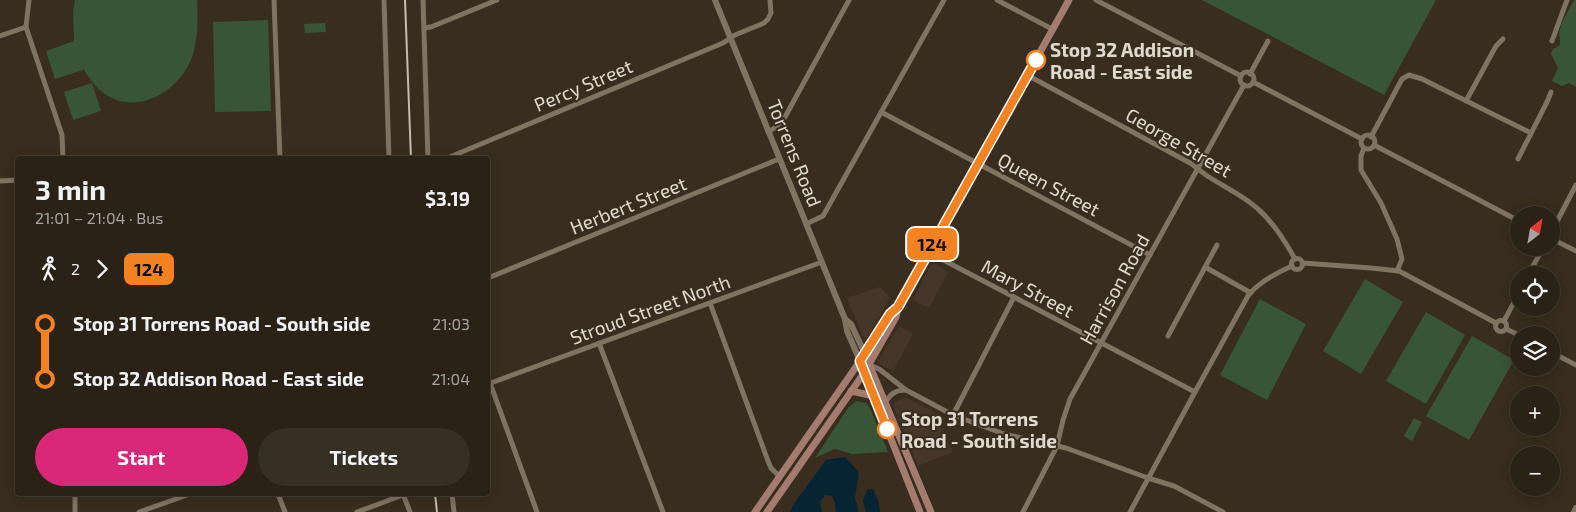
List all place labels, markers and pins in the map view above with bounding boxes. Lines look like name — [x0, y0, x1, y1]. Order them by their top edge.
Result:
place label: Stop 32 Addison Road - East side — [1050, 38, 1194, 83]
marker: Stop 32 Addison Road - East side — [1026, 50, 1046, 70]
place label: Stop 31 Torrens Road - South side — [901, 407, 1057, 452]
marker: Stop 31 Torrens Road - South side — [877, 419, 897, 439]

